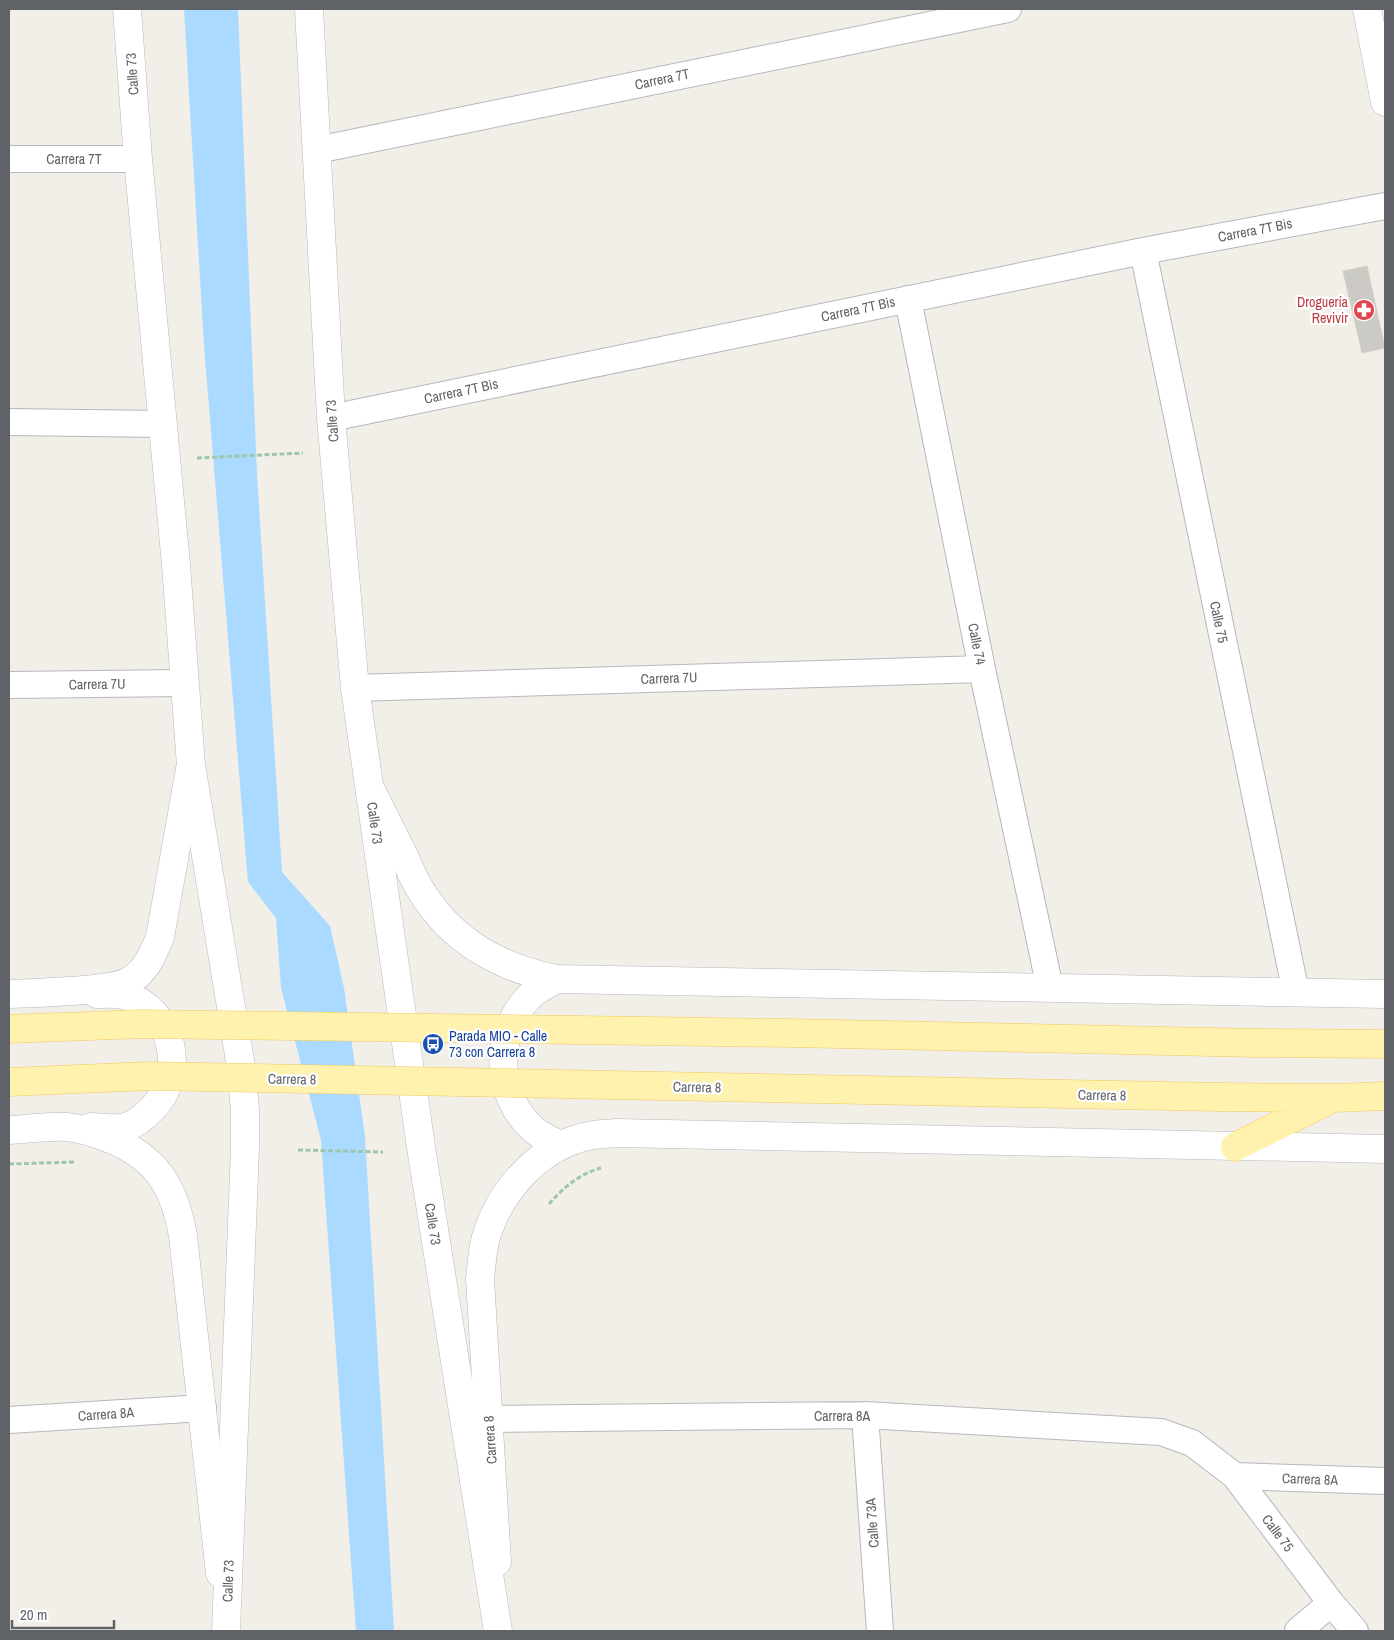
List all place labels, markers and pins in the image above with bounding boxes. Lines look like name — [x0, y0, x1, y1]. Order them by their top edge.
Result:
place label: Droguería Revivir — [1297, 293, 1349, 327]
pharmacy icon: Droguería Revivir — [1352, 298, 1376, 322]
place label: Parada MIO - Calle 73 con Carrera 8 — [449, 1027, 547, 1061]
bus stop icon: Parada MIO - Calle 73 con Carrera 8 — [421, 1032, 445, 1056]

